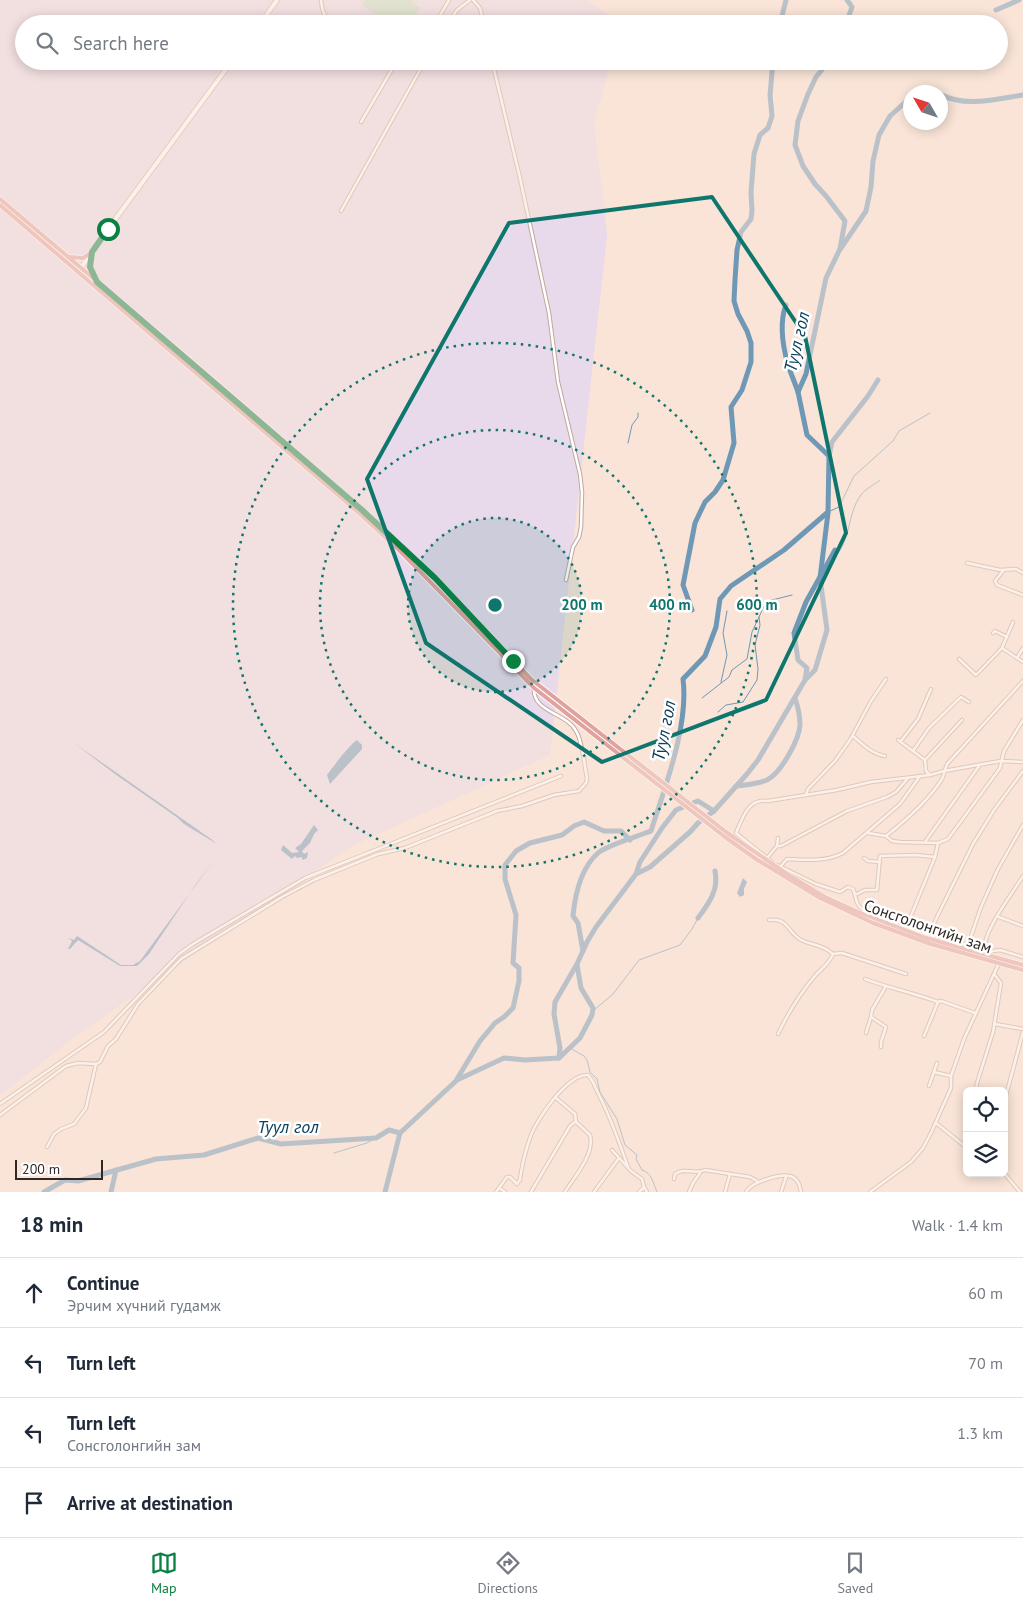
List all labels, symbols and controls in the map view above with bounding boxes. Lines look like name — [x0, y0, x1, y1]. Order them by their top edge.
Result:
search box — [15, 15, 1008, 70]
icon: search — [33, 29, 61, 57]
text: Search here — [73, 31, 169, 55]
north arrow — [903, 85, 948, 130]
route start — [97, 218, 120, 241]
water label: Туул гол — [778, 309, 815, 374]
text: 200 m — [561, 595, 603, 614]
text: 400 m — [649, 595, 691, 614]
text: 600 m — [736, 595, 778, 614]
centre of rings — [486, 596, 504, 614]
route end — [502, 650, 525, 673]
water label: Туул гол — [646, 698, 681, 763]
street label: Сонсголонгийн зам — [861, 895, 995, 957]
map controls — [963, 1087, 1008, 1177]
button: locate — [963, 1087, 1008, 1132]
water label: Туул гол — [257, 1115, 319, 1138]
button: layers — [963, 1132, 1008, 1177]
scale bar — [15, 1157, 102, 1180]
text: 200 m — [22, 1160, 60, 1178]
text: 18 min — [20, 1211, 83, 1238]
text: Walk · 1.4 km — [912, 1215, 1003, 1235]
text: Continue — [67, 1271, 139, 1295]
icon: ahead — [20, 1279, 48, 1307]
text: 60 m — [968, 1283, 1003, 1303]
text: Эрчим хүчний гудамж — [67, 1295, 221, 1315]
icon: left — [20, 1349, 48, 1377]
text: Turn left — [67, 1351, 136, 1375]
text: 70 m — [968, 1353, 1003, 1373]
text: Turn left — [67, 1411, 136, 1435]
icon: left — [20, 1419, 48, 1447]
text: 1.3 km — [957, 1423, 1003, 1443]
text: Сонсголонгийн зам — [67, 1435, 201, 1455]
icon: arrive — [20, 1489, 48, 1517]
text: Arrive at destination — [67, 1491, 233, 1515]
tab: Map — [150, 1549, 178, 1597]
tab: Directions — [477, 1549, 538, 1597]
tab: Saved — [838, 1549, 873, 1597]

